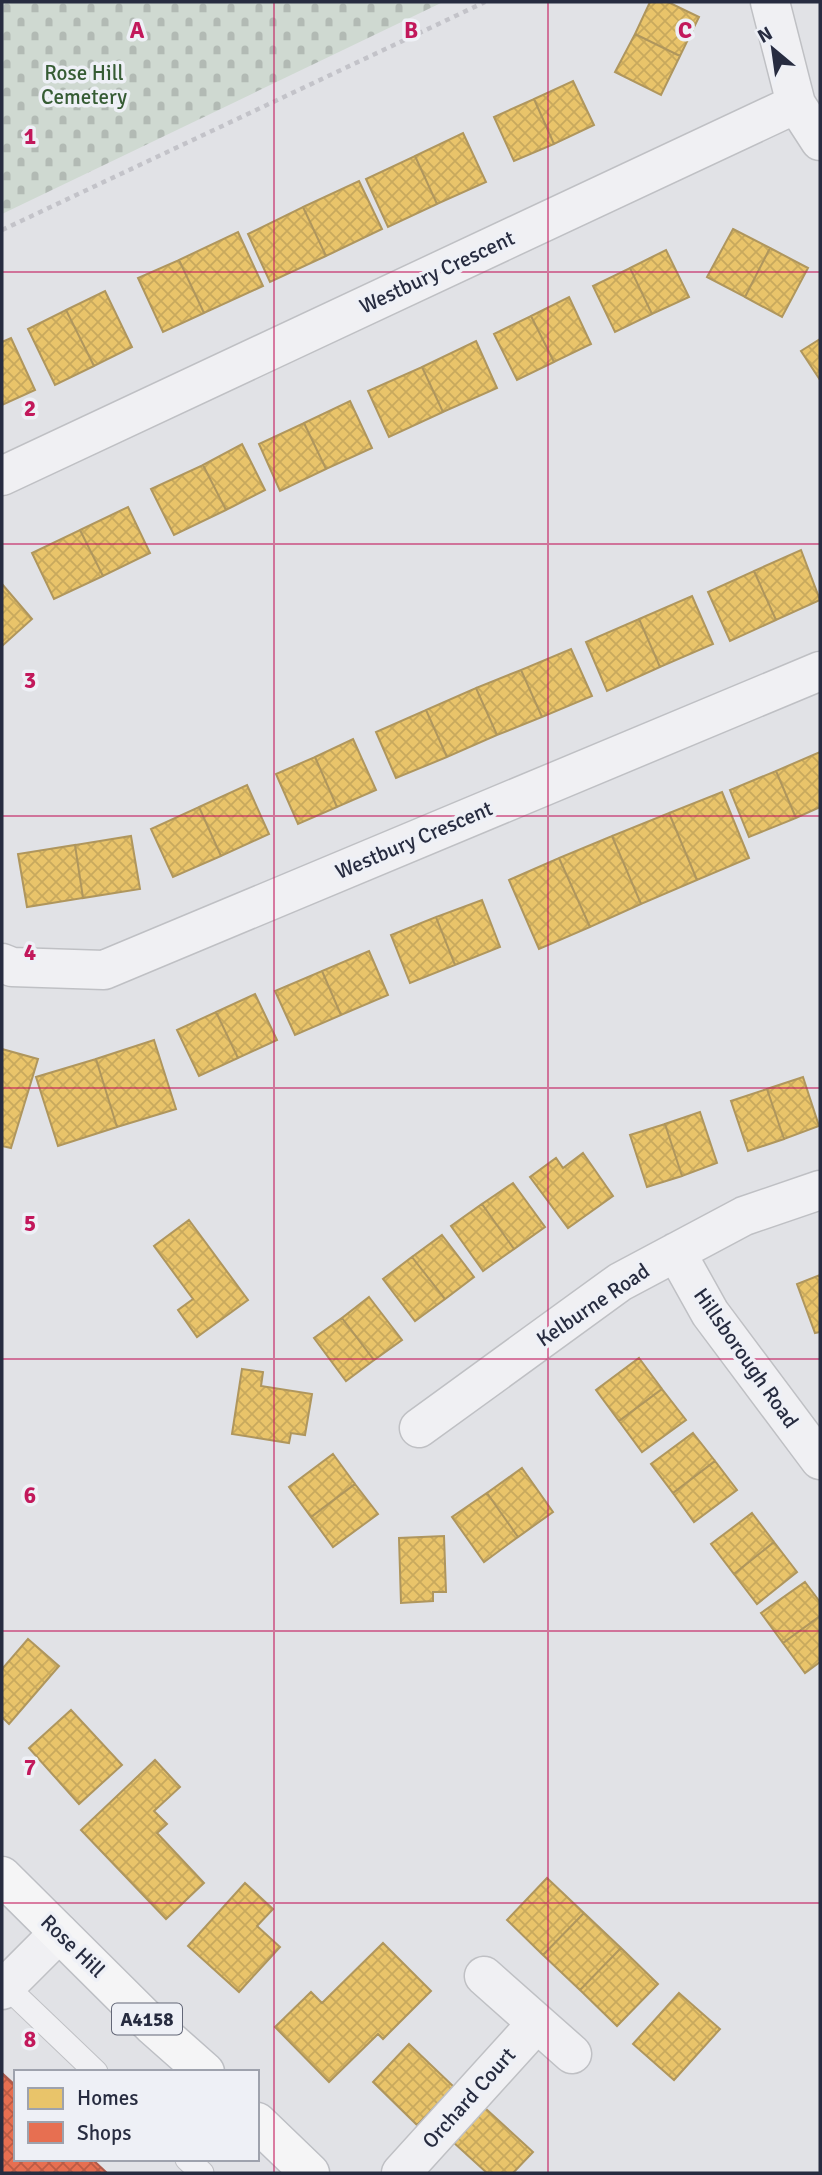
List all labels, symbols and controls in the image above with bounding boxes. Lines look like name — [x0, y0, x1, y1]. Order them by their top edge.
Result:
north arrow — [738, 14, 808, 84]
text: A — [130, 16, 145, 45]
text: B — [404, 16, 418, 45]
text: C — [678, 16, 692, 45]
text: N — [754, 21, 777, 49]
park label: Rose Hill Cemetery — [41, 60, 127, 110]
text: 1 — [24, 122, 36, 151]
street label: Westbury Crescent — [355, 225, 519, 319]
text: 2 — [24, 394, 36, 423]
text: 3 — [24, 666, 36, 695]
street label: Westbury Crescent — [332, 795, 496, 885]
text: 4 — [24, 938, 36, 967]
text: 5 — [24, 1209, 36, 1238]
street label: Kelburne Road — [532, 1258, 654, 1352]
street label: Hillsborough Road — [688, 1283, 804, 1433]
text: 6 — [24, 1481, 36, 1510]
text: 7 — [24, 1753, 36, 1782]
street label: Rose Hill — [35, 1909, 111, 1983]
road number: A4158 — [112, 2004, 182, 2035]
text: 8 — [24, 2025, 36, 2054]
street label: Orchard Court — [417, 2042, 521, 2154]
legend — [14, 2070, 259, 2161]
text: Homes — [77, 2085, 139, 2111]
text: Shops — [77, 2120, 131, 2146]

